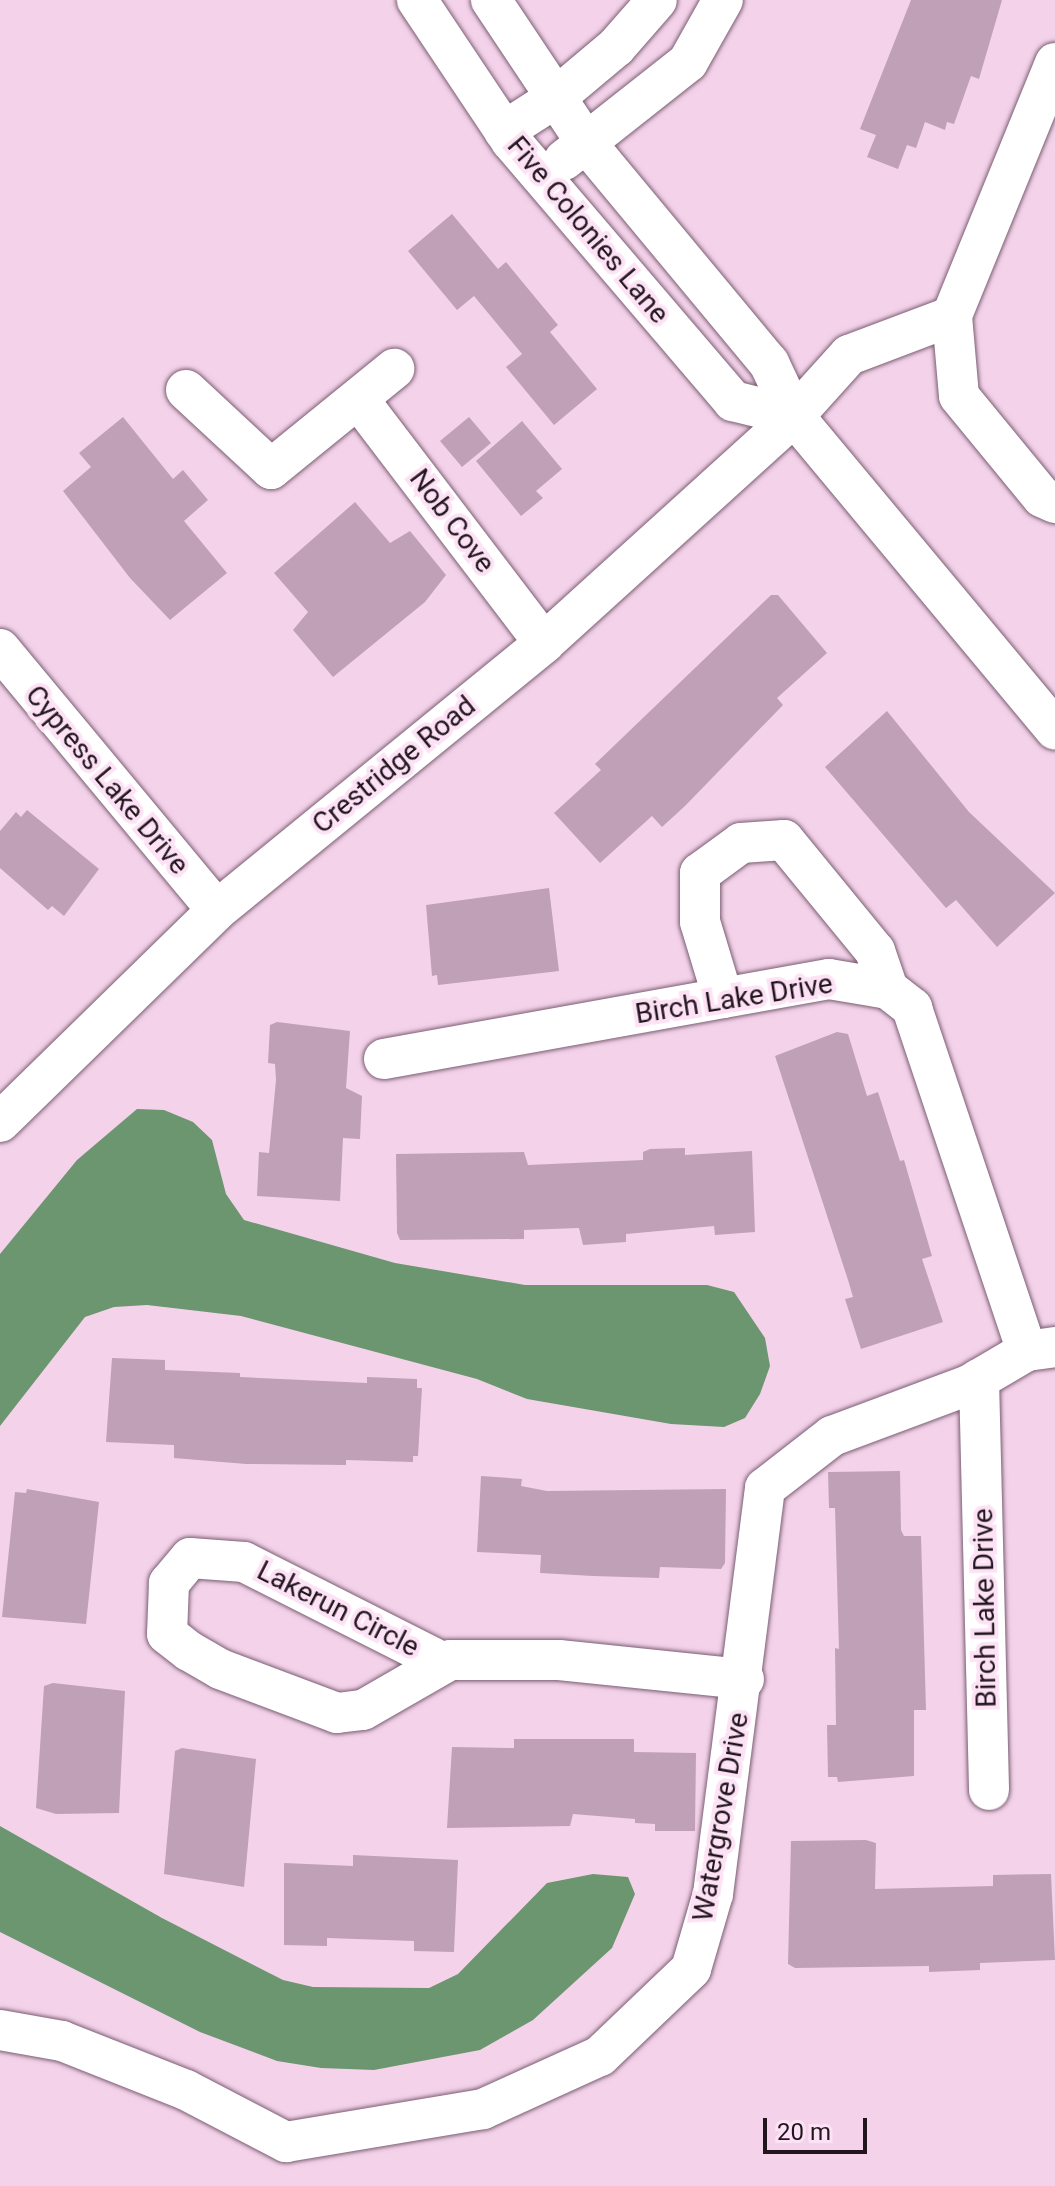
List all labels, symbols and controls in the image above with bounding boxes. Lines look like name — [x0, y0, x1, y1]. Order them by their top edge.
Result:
street label: Five Colonies Lane — [500, 130, 676, 330]
street label: Nob Cove — [402, 463, 502, 579]
street label: Cypress Lake Drive — [18, 679, 196, 881]
street label: Crestridge Road — [306, 689, 482, 841]
street label: Birch Lake Drive — [633, 967, 835, 1031]
street label: Birch Lake Drive — [966, 1508, 1004, 1708]
street label: Lakerun Circle — [252, 1554, 424, 1664]
street label: Watergrove Drive — [686, 1710, 756, 1924]
scale bar — [767, 2102, 871, 2152]
text: 20 m — [777, 2118, 831, 2146]

